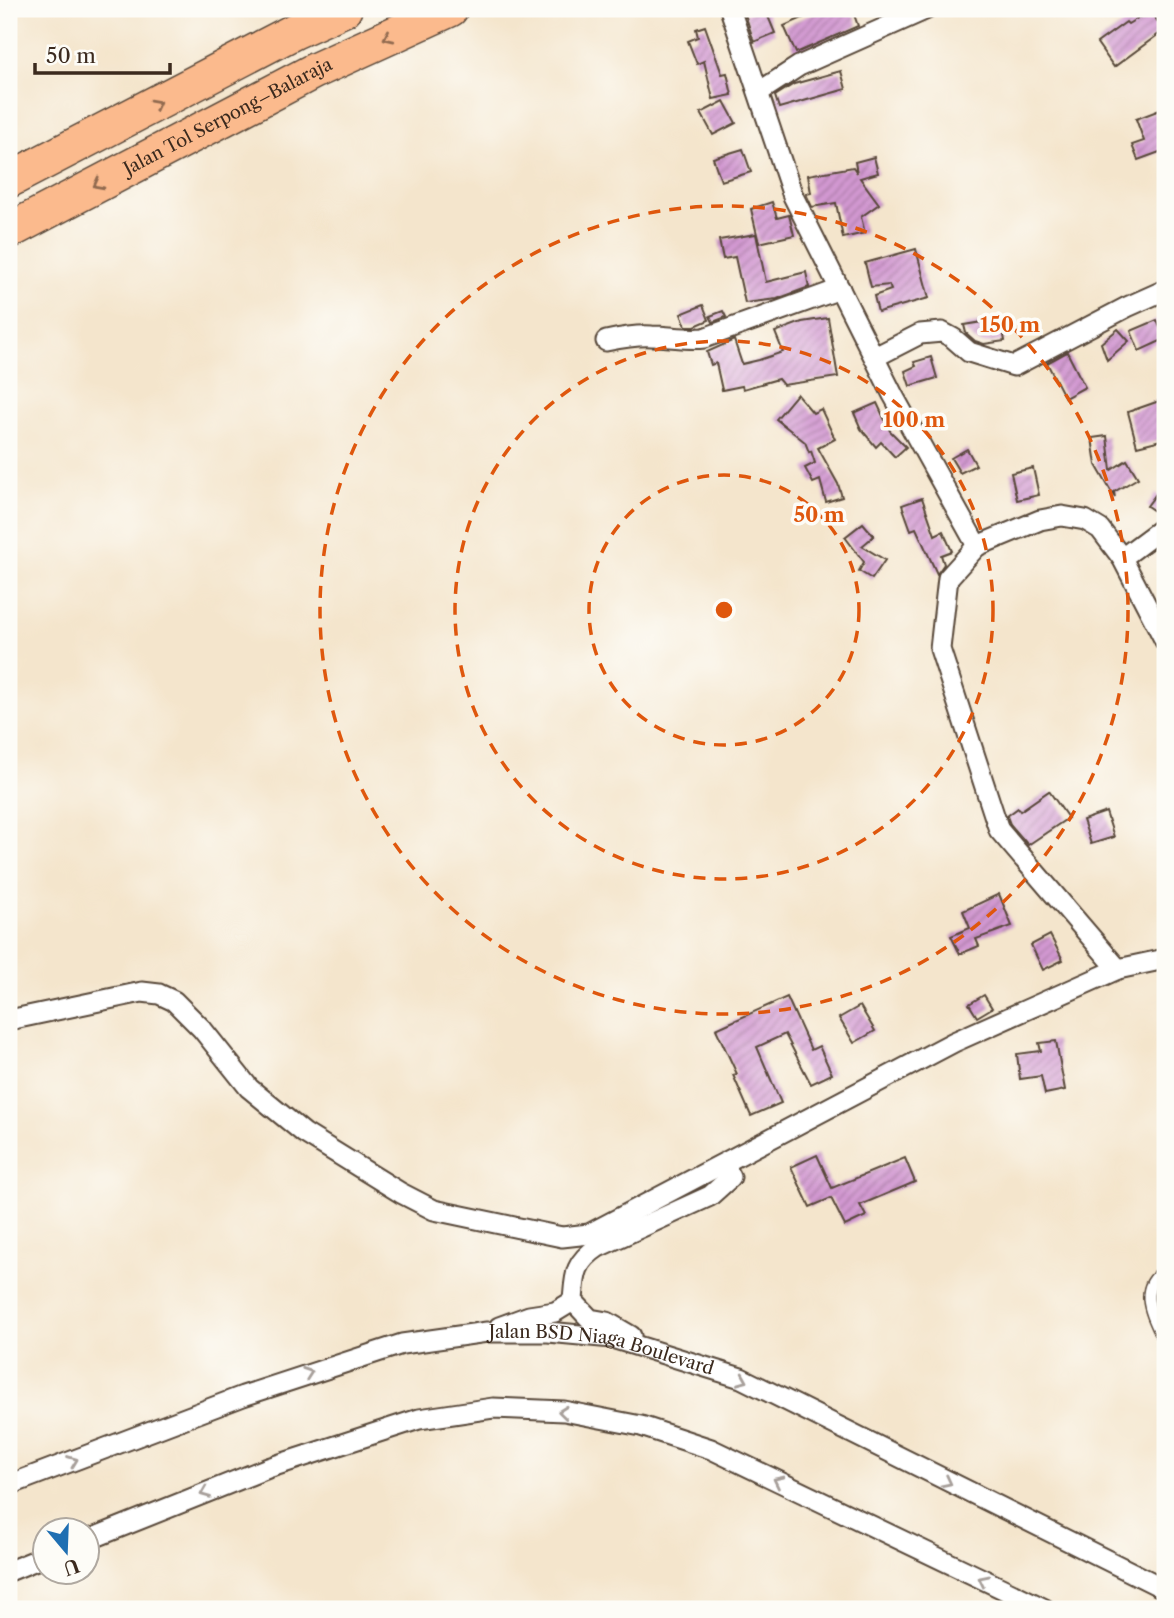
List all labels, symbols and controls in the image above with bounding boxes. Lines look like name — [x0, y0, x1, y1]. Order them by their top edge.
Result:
one-way arrow — [383, 29, 395, 43]
scale bar — [35, 32, 170, 76]
text: 50 m — [46, 43, 96, 68]
street label: Jalan Tol Serpong–Balaraja — [117, 53, 336, 181]
one-way arrow — [149, 98, 161, 112]
one-way arrow — [93, 176, 105, 189]
text: 150 m — [980, 312, 1040, 337]
text: 100 m — [883, 407, 945, 432]
text: 50 m — [793, 502, 845, 527]
centre of rings — [712, 598, 736, 622]
street label: Jalan BSD Niaga Boulevard — [486, 1321, 717, 1380]
one-way arrow — [301, 1367, 313, 1381]
one-way arrow — [737, 1372, 749, 1386]
one-way arrow — [557, 1405, 568, 1420]
one-way arrow — [66, 1455, 78, 1469]
one-way arrow — [940, 1473, 952, 1487]
one-way arrow — [773, 1476, 785, 1490]
one-way arrow — [200, 1485, 212, 1499]
north arrow — [32, 1516, 102, 1586]
text: U — [60, 1553, 82, 1580]
one-way arrow — [978, 1574, 990, 1588]

